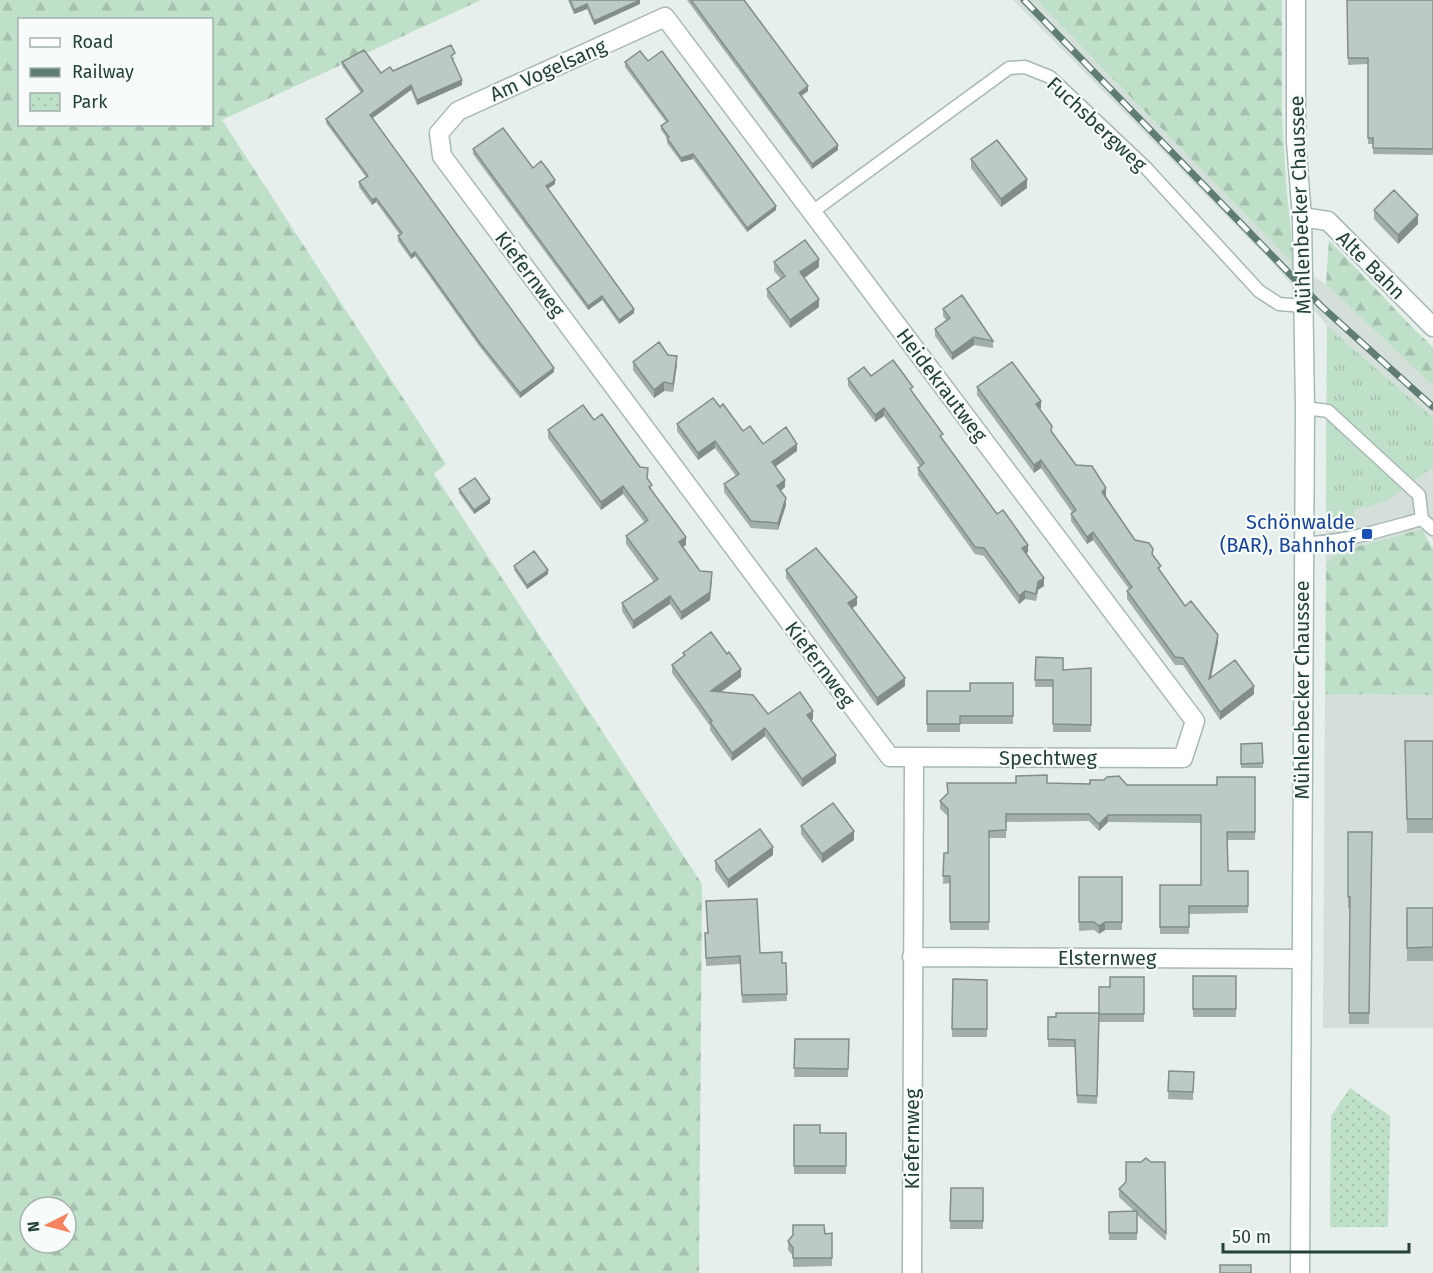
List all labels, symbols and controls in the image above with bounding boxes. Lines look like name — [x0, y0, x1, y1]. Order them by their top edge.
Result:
legend — [18, 18, 213, 126]
text: Road — [72, 31, 114, 53]
street label: Am Vogelsang — [486, 33, 611, 106]
text: Railway — [72, 61, 134, 83]
street label: Fuchsbergweg — [1042, 72, 1152, 177]
text: Park — [72, 91, 108, 113]
street label: Mühlenbecker Chaussee — [1284, 95, 1316, 315]
street label: Alte Bahn — [1332, 226, 1410, 304]
street label: Kiefernweg — [490, 227, 570, 322]
street label: Heidekrautweg — [892, 324, 993, 447]
place label: Schönwalde (BAR), Bahnhof — [1220, 510, 1356, 557]
marker: Schönwalde (BAR), Bahnhof — [1360, 527, 1374, 541]
street label: Mühlenbecker Chaussee — [1290, 580, 1314, 800]
street label: Kiefernweg — [780, 617, 860, 712]
street label: Spechtweg — [999, 746, 1098, 770]
street label: Elsternweg — [1058, 946, 1157, 970]
street label: Kiefernweg — [900, 1088, 924, 1189]
north arrow — [18, 1195, 78, 1255]
scale bar — [1223, 1216, 1409, 1254]
text: N — [24, 1220, 44, 1233]
text: 50 m — [1232, 1226, 1271, 1248]

